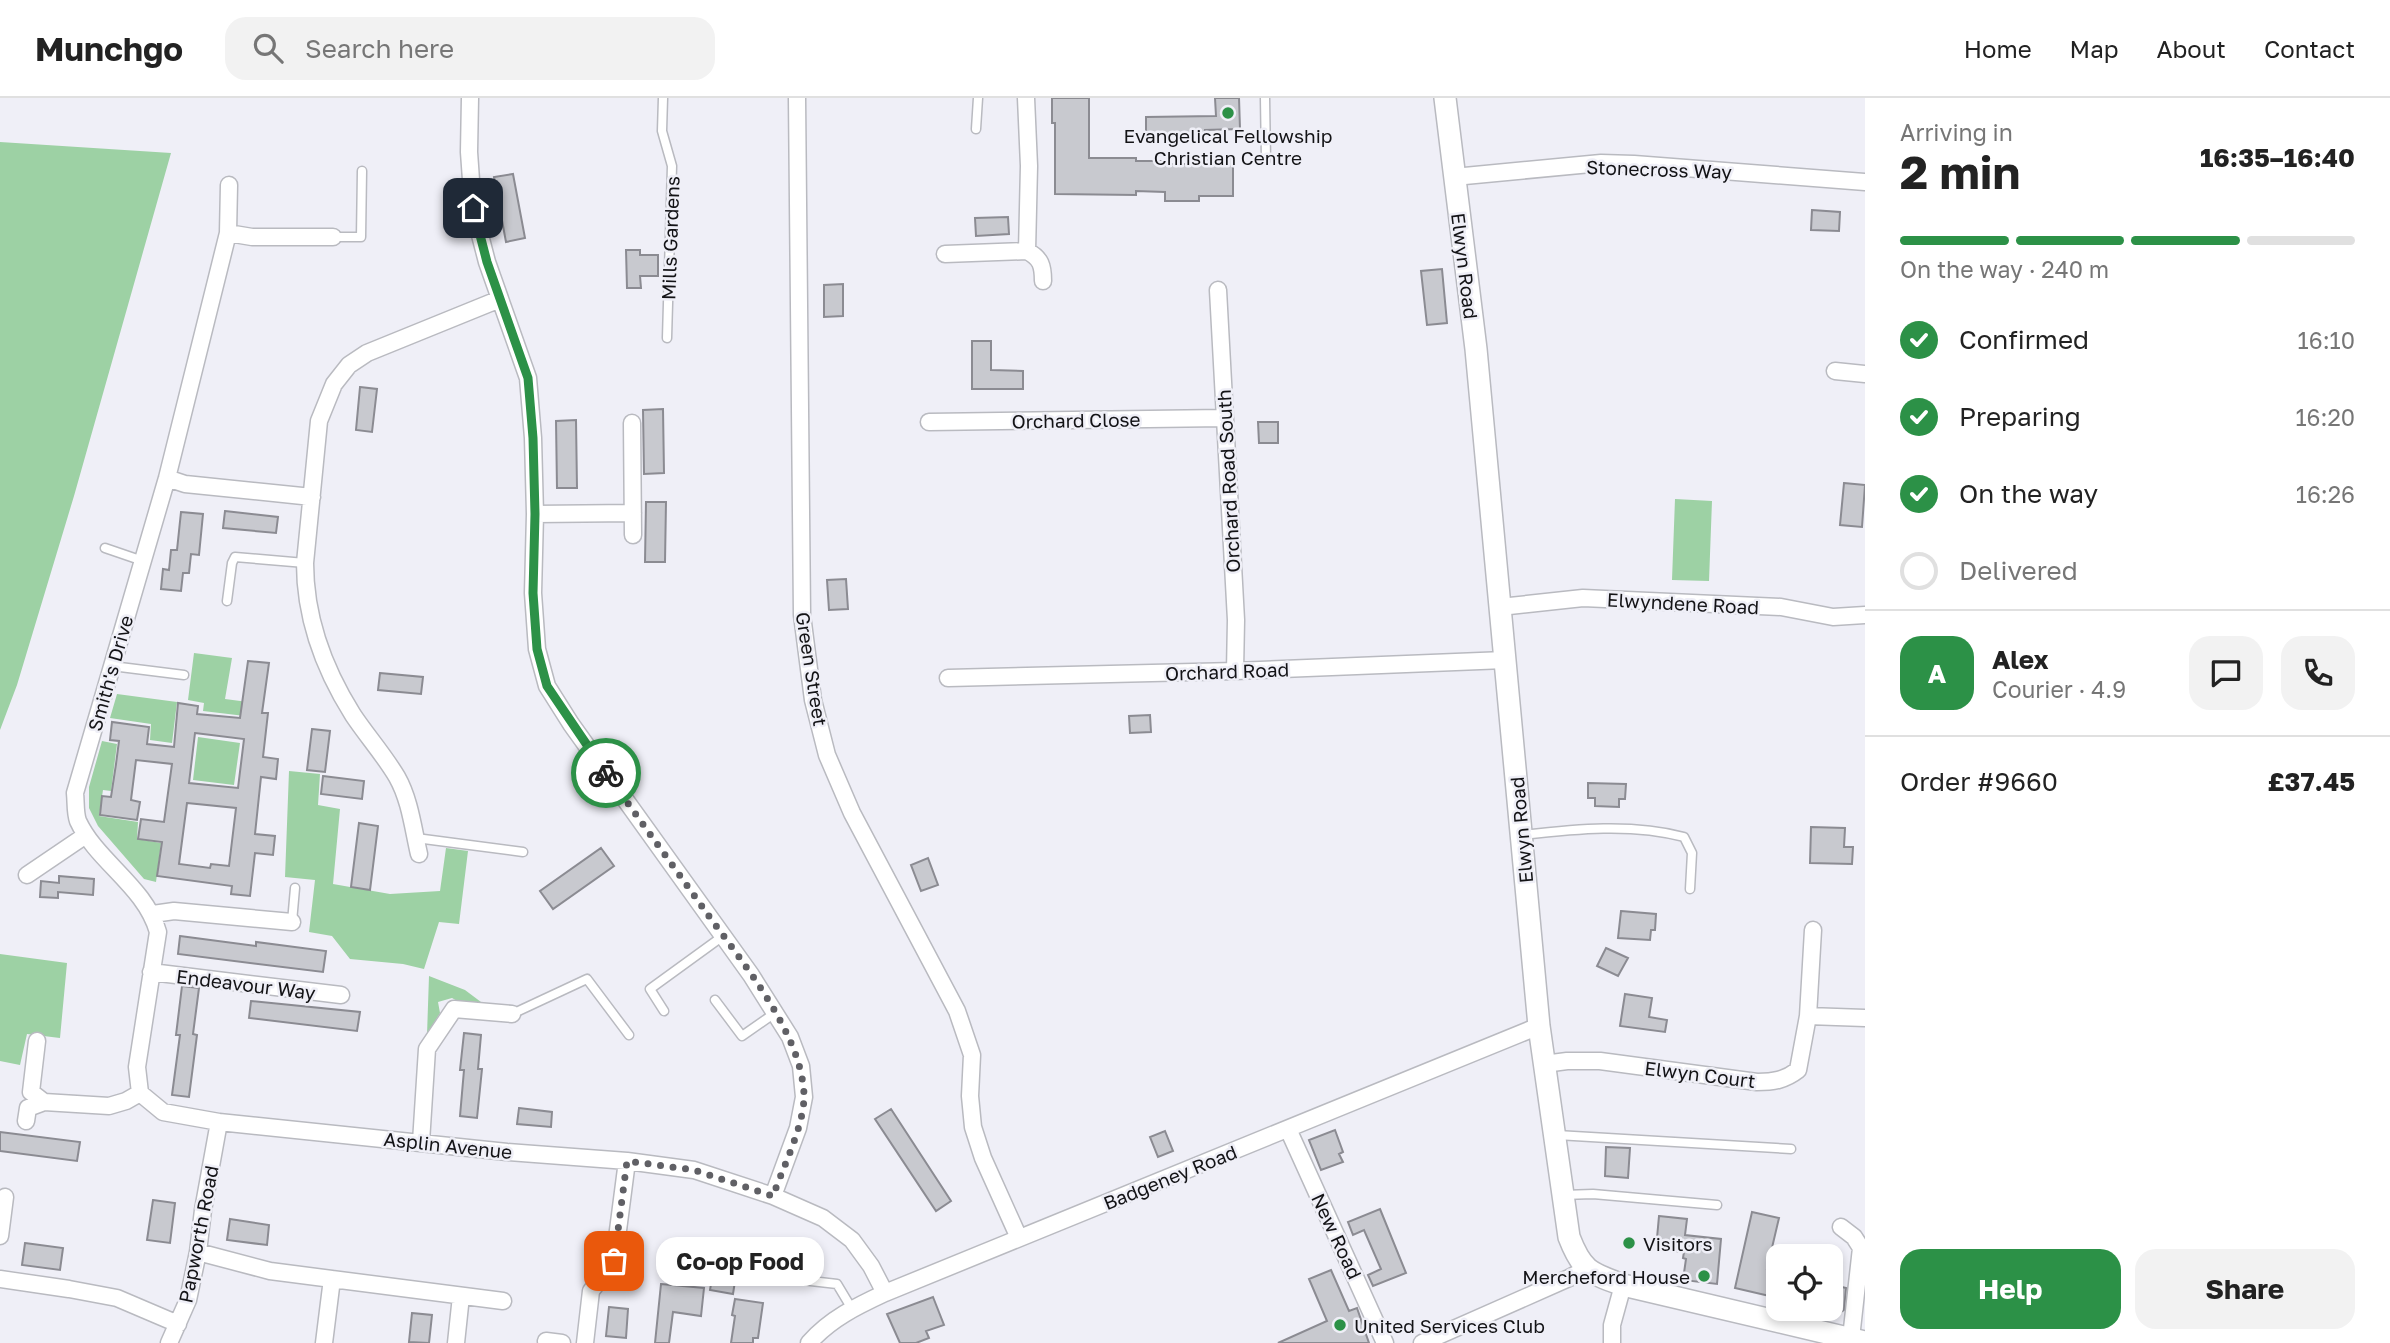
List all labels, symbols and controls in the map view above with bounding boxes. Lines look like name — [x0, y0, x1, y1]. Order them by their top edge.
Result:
search box — [225, 17, 715, 80]
text: Munchgo — [35, 29, 183, 68]
icon: search — [249, 29, 287, 67]
text: Search here — [305, 33, 454, 64]
text: Home — [1964, 34, 2032, 63]
text: Map — [2070, 34, 2119, 63]
text: About — [2157, 34, 2226, 63]
text: Contact — [2264, 34, 2355, 63]
marker: Evangelical Fellowship Christian Centre — [1220, 105, 1236, 121]
text: Arriving in — [1900, 118, 2013, 146]
place label: Evangelical Fellowship Christian Centre — [1124, 124, 1332, 169]
text: 16:35–16:40 — [2200, 142, 2355, 173]
text: 2 min — [1900, 144, 2020, 199]
street label: Stonecross Way — [1586, 155, 1733, 183]
street label: Mills Gardens — [656, 176, 684, 300]
pin — [443, 178, 503, 238]
icon: home — [454, 189, 492, 227]
street label: Elwyn Road — [1447, 212, 1483, 320]
text: On the way · 240 m — [1900, 255, 2109, 283]
icon: check — [1900, 321, 1938, 359]
text: Confirmed — [1959, 324, 2089, 355]
text: 16:10 — [2298, 326, 2355, 354]
street label: Orchard Road South — [1212, 389, 1244, 573]
icon: check — [1900, 398, 1938, 436]
text: Preparing — [1959, 401, 2081, 432]
text: 16:20 — [2295, 403, 2355, 431]
street label: Orchard Close — [1011, 407, 1141, 433]
icon: check — [1900, 475, 1938, 513]
text: On the way — [1959, 478, 2098, 509]
text: 16:26 — [2296, 480, 2355, 508]
text: Delivered — [1959, 555, 2078, 586]
street label: Elwyndene Road — [1606, 588, 1760, 618]
street label: Green Street — [792, 610, 832, 728]
street label: Smith's Drive — [83, 613, 137, 733]
button: chat — [2189, 636, 2263, 710]
button: phone — [2281, 636, 2355, 710]
text: Alex — [1992, 644, 2049, 675]
street label: Orchard Road — [1165, 657, 1289, 685]
text: A — [1928, 658, 1946, 689]
text: Courier · 4.9 — [1992, 675, 2126, 703]
courier — [571, 738, 641, 808]
icon: bike — [587, 754, 625, 792]
text: Order #9660 — [1900, 766, 2058, 797]
text: £37.45 — [2267, 766, 2355, 797]
street label: Elwyn Road — [1505, 776, 1537, 884]
street label: Endeavour Way — [175, 964, 317, 1004]
street label: Elwyn Court — [1643, 1056, 1757, 1092]
street label: Asplin Avenue — [383, 1127, 513, 1163]
street label: Badgeney Road — [1100, 1140, 1240, 1214]
street label: Papworth Road — [173, 1163, 223, 1305]
street label: New Road — [1307, 1189, 1367, 1283]
pin — [584, 1231, 644, 1291]
place label: Visitors — [1643, 1232, 1712, 1255]
marker: Visitors — [1621, 1235, 1637, 1251]
callout: Co-op Food — [656, 1236, 824, 1286]
icon: bag — [595, 1242, 633, 1280]
map controls — [1766, 1244, 1843, 1321]
button: locate — [1766, 1244, 1843, 1321]
text: Co-op Food — [676, 1247, 804, 1275]
button: Help — [1900, 1249, 2121, 1329]
button: Share — [2135, 1249, 2355, 1329]
place label: Mercheford House — [1522, 1265, 1690, 1288]
marker: Mercheford House — [1696, 1268, 1712, 1284]
place label: United Services Club — [1354, 1314, 1545, 1337]
marker: United Services Club — [1332, 1317, 1348, 1333]

